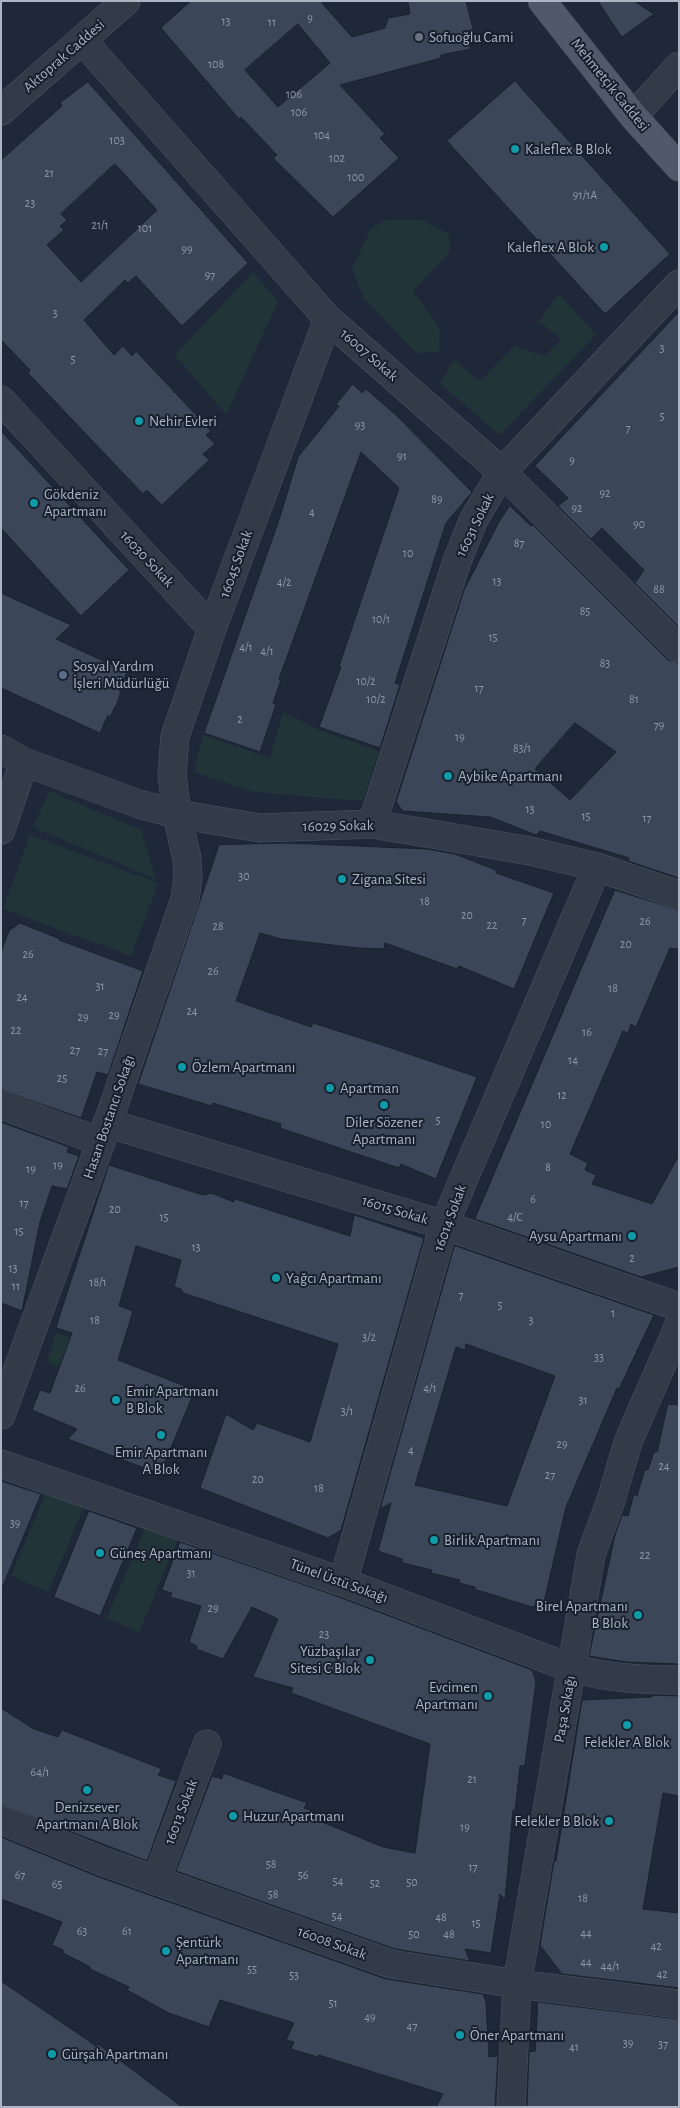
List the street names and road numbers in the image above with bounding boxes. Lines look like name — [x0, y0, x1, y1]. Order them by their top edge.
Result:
street label: Aktoprak Caddesi — [20, 16, 108, 96]
street label: Mehmetçik Caddesi — [567, 35, 653, 135]
street label: 16007 Sokak — [336, 325, 402, 385]
street label: 16031 Sokak — [452, 490, 498, 560]
street label: 16030 Sokak — [116, 527, 178, 591]
street label: 16045 Sokak — [215, 528, 257, 600]
street label: 16029 Sokak — [302, 816, 374, 836]
street label: Hasan Bostancı Sokağı — [79, 1053, 139, 1181]
street label: 16014 Sokak — [430, 1182, 470, 1254]
street label: 16015 Sokak — [360, 1191, 430, 1229]
street label: Tünel Üstü Sokağı — [288, 1555, 390, 1607]
street label: Paşa Sokağı — [550, 1674, 580, 1744]
street label: 16013 Sokak — [160, 1777, 202, 1847]
street label: 16008 Sokak — [295, 1922, 369, 1964]

